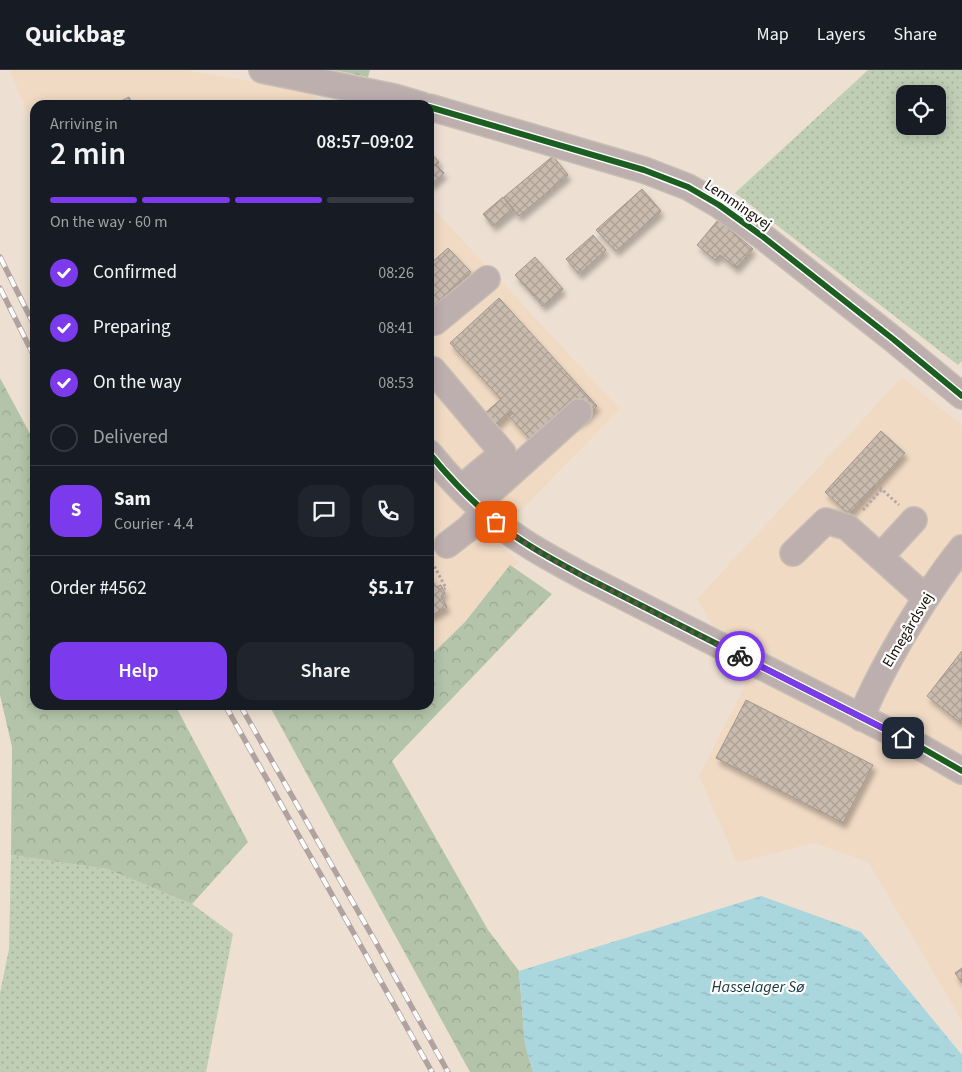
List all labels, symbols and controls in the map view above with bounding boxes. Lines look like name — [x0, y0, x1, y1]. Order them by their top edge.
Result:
text: Quickbag — [25, 17, 125, 52]
text: Map — [757, 22, 789, 47]
text: Layers — [817, 22, 866, 47]
text: Share — [894, 22, 937, 47]
map controls — [896, 85, 946, 135]
button: locate — [896, 85, 946, 135]
text: Arriving in — [50, 113, 118, 135]
text: 08:57–09:02 — [316, 129, 414, 156]
text: 2 min — [50, 131, 126, 177]
street label: Lemmingvej — [700, 175, 776, 235]
text: On the way · 60 m — [50, 211, 167, 233]
icon: check — [50, 259, 78, 287]
text: Confirmed — [93, 259, 177, 286]
text: 08:26 — [378, 262, 414, 284]
icon: check — [50, 314, 78, 342]
text: Preparing — [93, 314, 171, 341]
text: 08:41 — [378, 317, 414, 339]
icon: check — [50, 369, 78, 397]
text: On the way — [93, 369, 182, 396]
text: 08:53 — [378, 372, 414, 394]
text: Delivered — [93, 424, 168, 451]
button: chat — [298, 485, 350, 537]
button: phone — [362, 485, 414, 537]
text: Sam — [114, 486, 151, 513]
text: S — [71, 497, 81, 524]
pin — [475, 501, 517, 543]
icon: bag — [482, 508, 510, 536]
text: Courier · 4.4 — [114, 513, 194, 535]
text: Order #4562 — [50, 575, 147, 602]
text: $5.17 — [368, 575, 414, 602]
street label: Elmegårdsvej — [877, 589, 939, 671]
courier — [715, 631, 765, 681]
button: Help — [50, 642, 227, 700]
button: Share — [237, 642, 414, 700]
icon: bike — [726, 642, 754, 670]
pin — [882, 717, 924, 759]
icon: home — [889, 724, 917, 752]
water label: Hasselager Sø — [712, 976, 805, 998]

